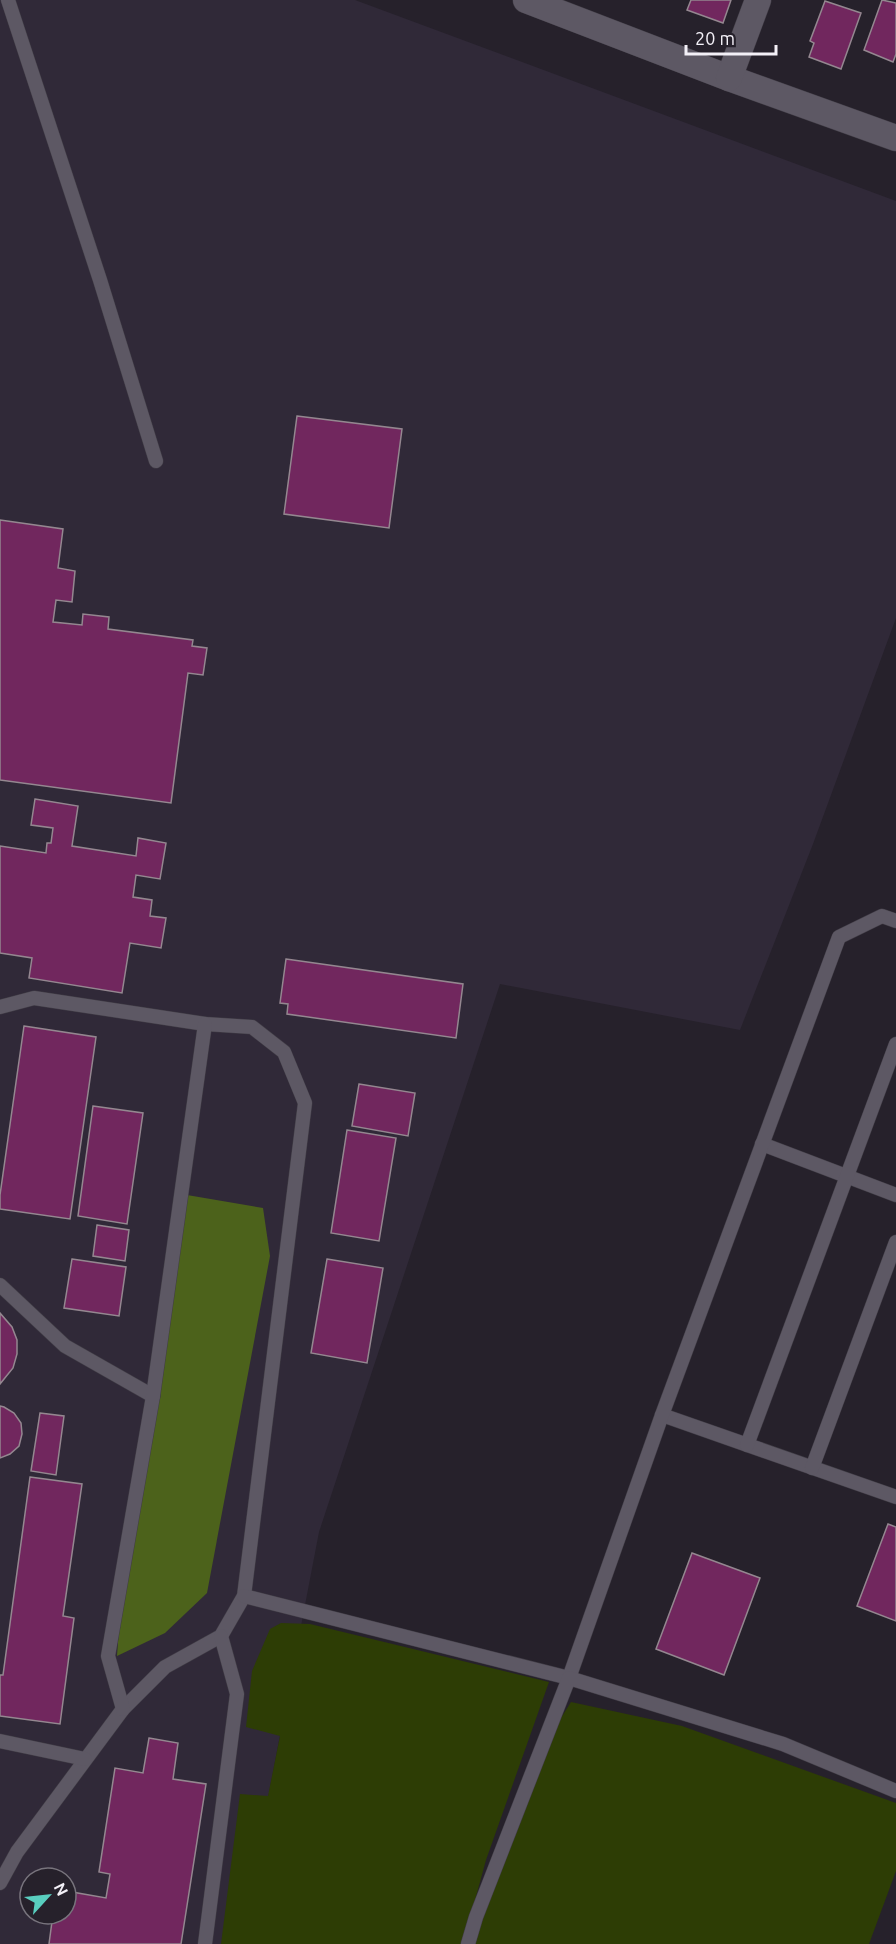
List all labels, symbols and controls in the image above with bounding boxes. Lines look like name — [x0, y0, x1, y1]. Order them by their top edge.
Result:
scale bar — [686, 18, 776, 56]
text: 20 m — [695, 28, 735, 48]
north arrow — [18, 1866, 78, 1926]
text: N — [51, 1880, 72, 1899]

